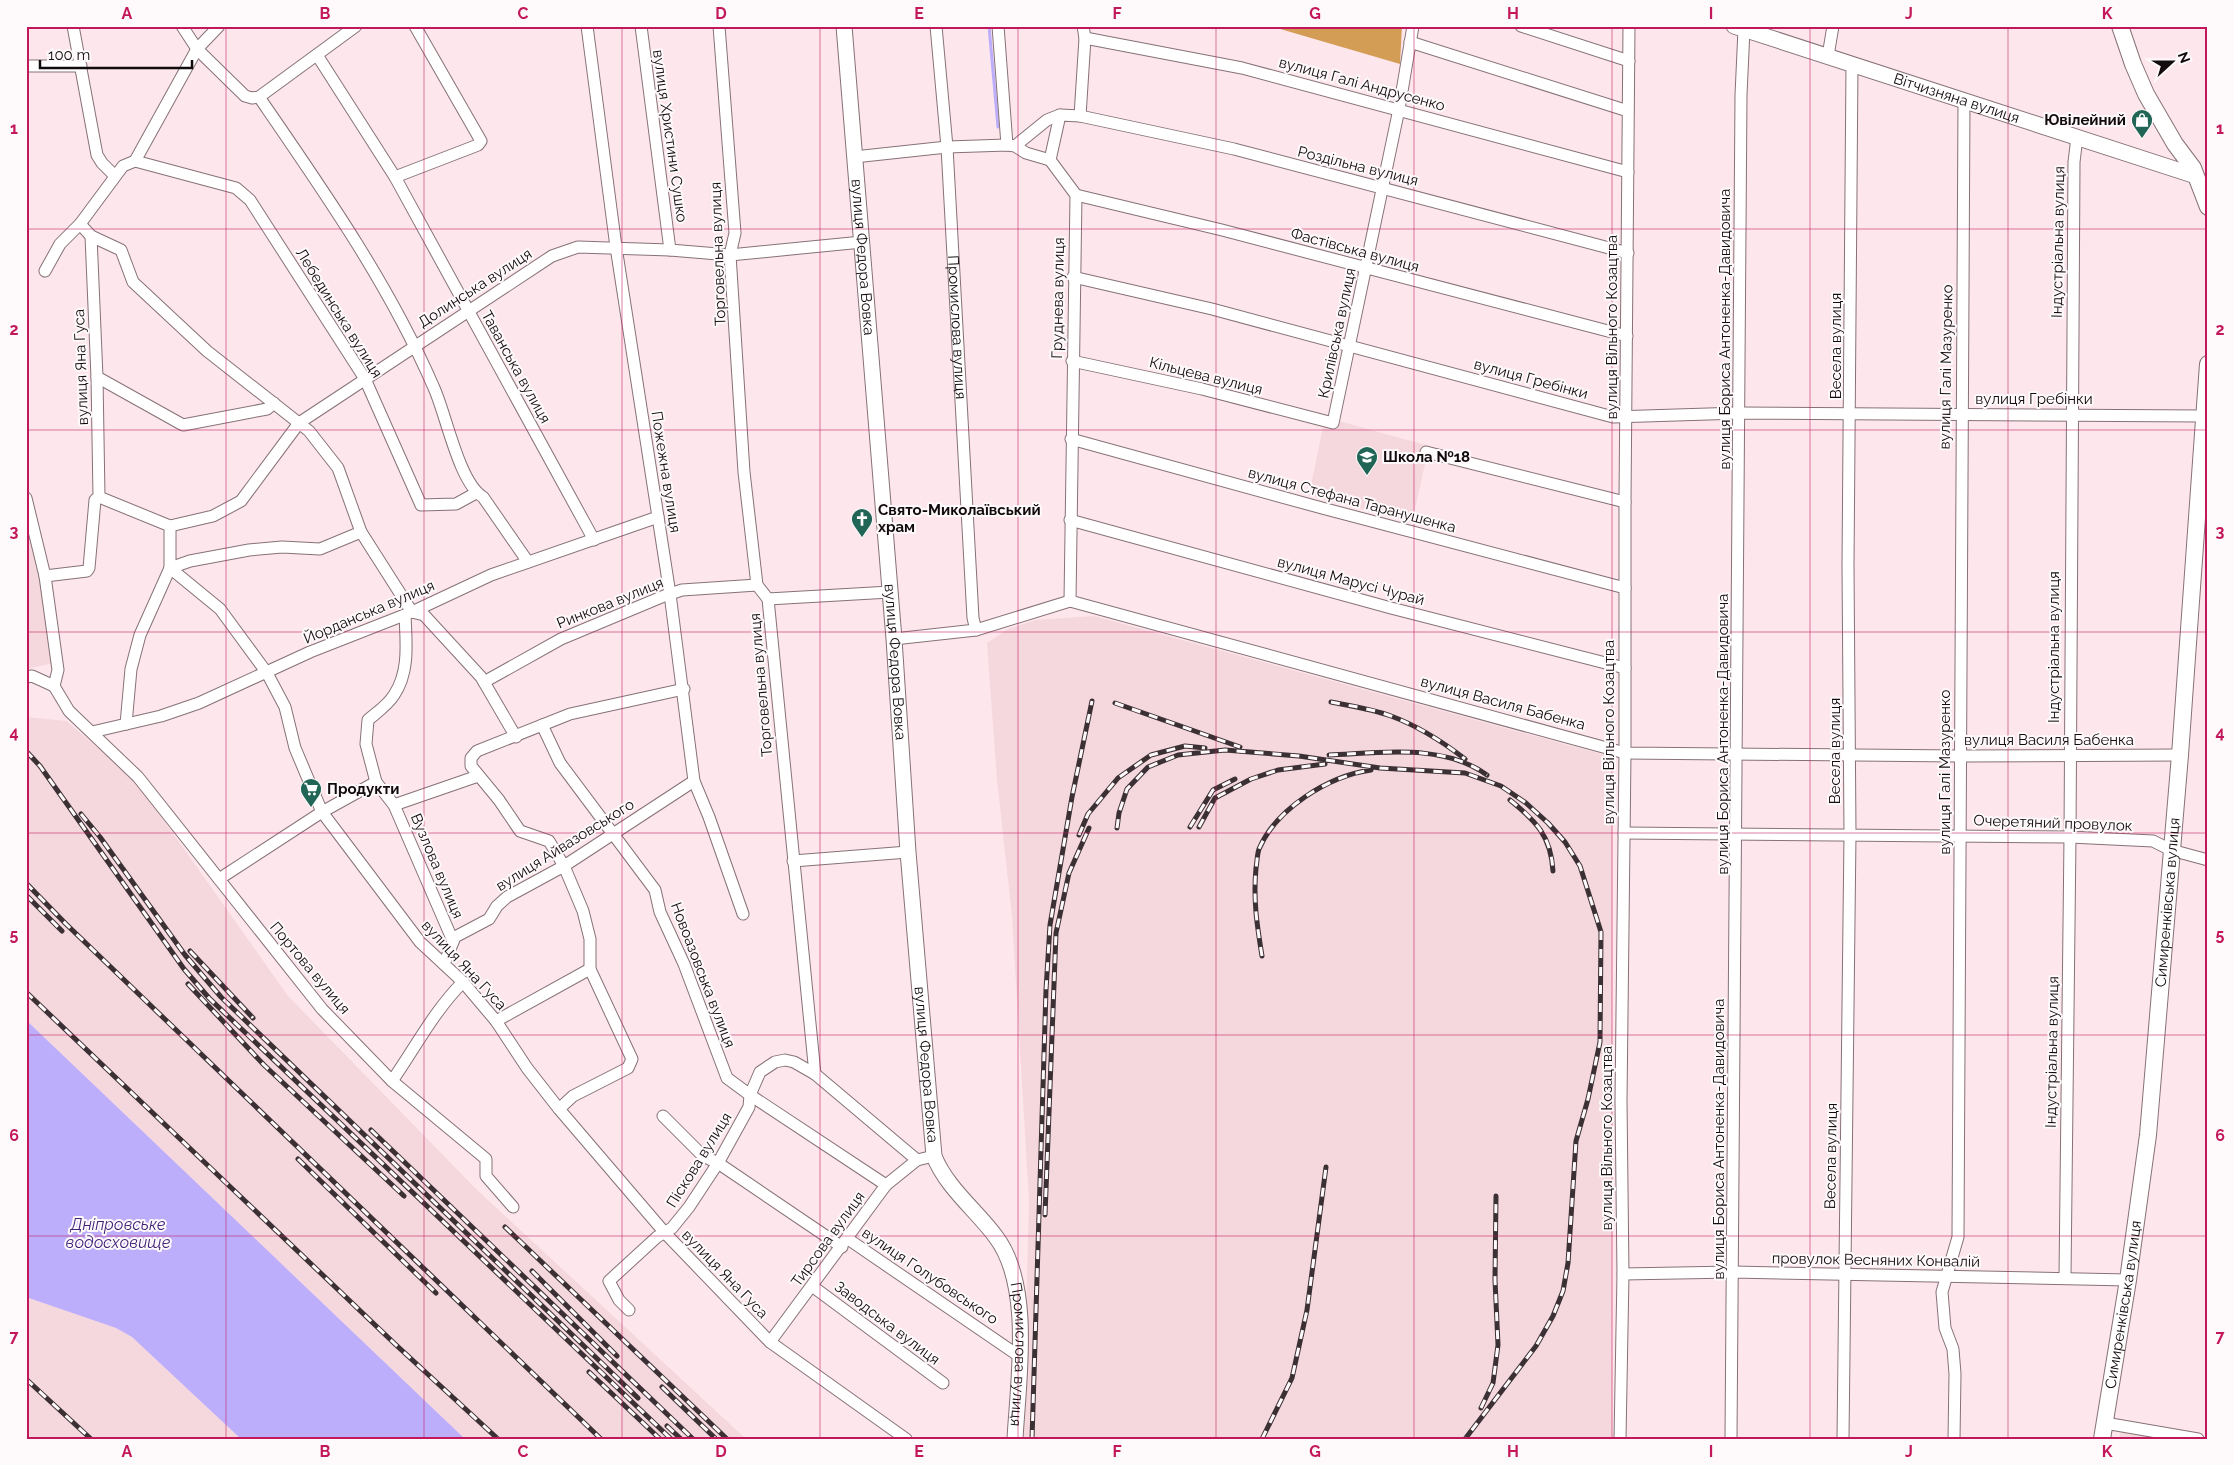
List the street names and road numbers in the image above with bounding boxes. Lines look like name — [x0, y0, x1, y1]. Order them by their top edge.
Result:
street label: вулиця Христини Сушко — [649, 49, 691, 223]
street label: вулиця Галі Андрусенко — [1277, 53, 1447, 115]
street label: Вітчизняна вулиця — [1891, 69, 2022, 127]
street label: Роздільна вулиця — [1296, 142, 1420, 190]
street label: Індустріальна вулиця — [2048, 166, 2068, 318]
street label: вулиця Федора Вовка — [848, 178, 878, 336]
street label: Торговельна вулиця — [706, 182, 730, 326]
street label: вулиця Бориса Антоненка-Давидовича — [1716, 189, 1734, 469]
street label: Фастівська вулиця — [1289, 224, 1421, 276]
street label: вулиця Вільного Козацтва — [1603, 235, 1621, 419]
street label: Груднева вулиця — [1048, 237, 1068, 359]
street label: Лебединська вулиця — [292, 245, 386, 381]
street label: Долинська вулиця — [415, 245, 535, 331]
street label: Промислова вулиця — [944, 255, 970, 400]
street label: Крилівська вулиця — [1314, 266, 1360, 400]
street label: вулиця Галі Мазуренко — [1936, 284, 1956, 450]
street label: Весела вулиця — [1827, 293, 1845, 399]
street label: Таванська вулиця — [478, 307, 554, 427]
street label: вулиця Яна Гуса — [70, 309, 92, 425]
street label: Кільцева вулиця — [1147, 353, 1265, 399]
street label: вулиця Гребінки — [1472, 355, 1590, 403]
street label: вулиця Гребінки — [1975, 390, 2093, 408]
street label: Пожежна вулиця — [647, 410, 685, 534]
street label: вулиця Стефана Таранушенка — [1246, 464, 1458, 536]
street label: вулиця Марусі Чурай — [1276, 553, 1426, 609]
street label: Індустріальна вулиця — [2045, 571, 2063, 723]
street label: Ринкова вулиця — [554, 573, 666, 633]
street label: Йорданська вулиця — [301, 576, 437, 648]
street label: вулиця Федора Вовка — [881, 583, 910, 741]
street label: вулиця Бориса Антоненка-Давидовича — [1714, 594, 1732, 874]
street label: Торговельна вулиця — [746, 612, 776, 758]
street label: вулиця Вільного Козацтва — [1600, 640, 1618, 824]
street label: вулиця Василя Бабенка — [1419, 672, 1587, 734]
street label: вулиця Галі Мазуренко — [1936, 690, 1954, 854]
street label: Весела вулиця — [1826, 698, 1844, 804]
street label: вулиця Василя Бабенка — [1964, 731, 2134, 749]
street label: вулиця Айвазовського — [493, 795, 637, 895]
street label: Вузлова вулиця — [407, 811, 467, 921]
street label: Очеретяний провулок — [1973, 811, 2133, 835]
street label: Симиренківська вулиця — [2151, 817, 2184, 988]
street label: Новоазовська вулиця — [667, 900, 739, 1050]
street label: вулиця Яна Гуса — [418, 916, 510, 1014]
street label: Портова вулиця — [266, 918, 354, 1018]
street label: Індустріальна вулиця — [2042, 976, 2062, 1128]
street label: вулиця Федора Вовка — [911, 986, 942, 1144]
street label: вулиця Бориса Антоненка-Давидовича — [1710, 999, 1728, 1279]
street label: вулиця Вільного Козацтва — [1598, 1046, 1616, 1230]
street label: Весела вулиця — [1821, 1103, 1841, 1209]
street label: Піскова вулиця — [663, 1109, 735, 1211]
street label: Тирсова вулиця — [787, 1188, 869, 1290]
street label: Симиренківська вулиця — [2101, 1219, 2145, 1390]
street label: вулиця Голубовського — [859, 1224, 1001, 1328]
street label: вулиця Яна Гуса — [678, 1226, 772, 1322]
street label: провулок Весняних Конвалій — [1772, 1249, 1980, 1271]
street label: Заводська вулиця — [831, 1277, 943, 1369]
street label: Промислова вулиця — [1007, 1281, 1030, 1427]

